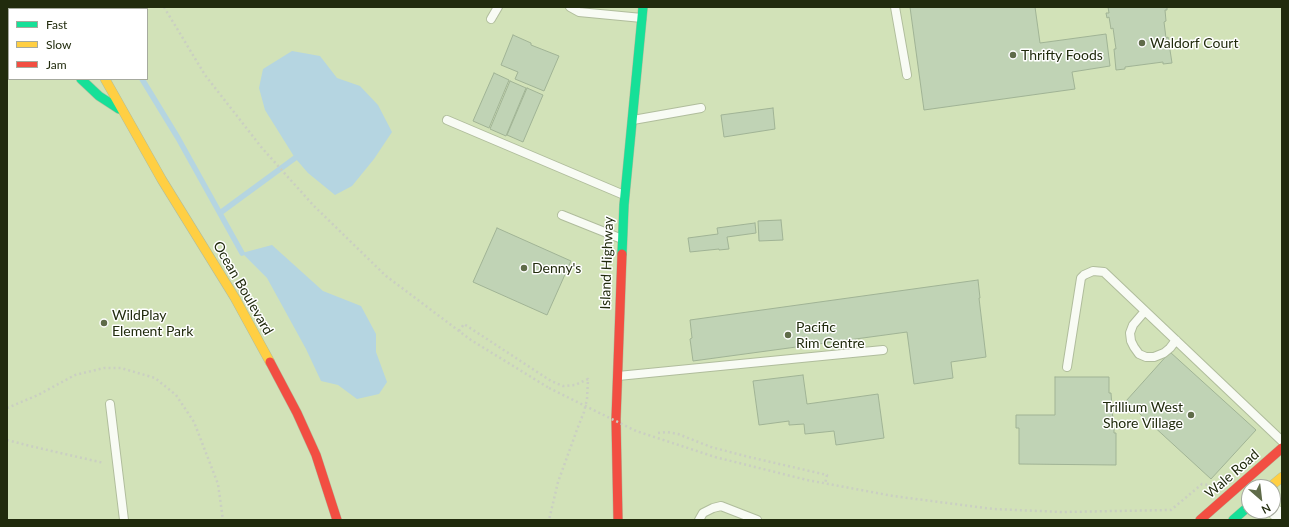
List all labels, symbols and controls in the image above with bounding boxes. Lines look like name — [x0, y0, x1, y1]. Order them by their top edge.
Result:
legend — [8, 8, 148, 80]
text: Fast — [46, 17, 67, 32]
place label: Waldorf Court — [1150, 35, 1238, 51]
text: Slow — [46, 37, 71, 52]
marker: Waldorf Court — [1137, 38, 1147, 48]
place label: Thrifty Foods — [1021, 47, 1103, 63]
marker: Thrifty Foods — [1008, 50, 1018, 60]
text: Jam — [46, 57, 67, 72]
street label: Island Highway — [597, 216, 617, 310]
street label: Ocean Boulevard — [209, 238, 277, 338]
place label: Denny's — [532, 260, 581, 276]
marker: Denny's — [519, 263, 529, 273]
place label: WildPlay Element Park — [112, 307, 193, 340]
marker: WildPlay Element Park — [99, 318, 109, 328]
place label: Pacific Rim Centre — [796, 319, 865, 352]
marker: Pacific Rim Centre — [783, 330, 793, 340]
place label: Trillium West Shore Village — [1103, 399, 1183, 432]
marker: Trillium West Shore Village — [1186, 410, 1196, 420]
street label: Wale Road — [1202, 446, 1262, 502]
north arrow — [1241, 479, 1281, 519]
text: N — [1260, 501, 1273, 517]

